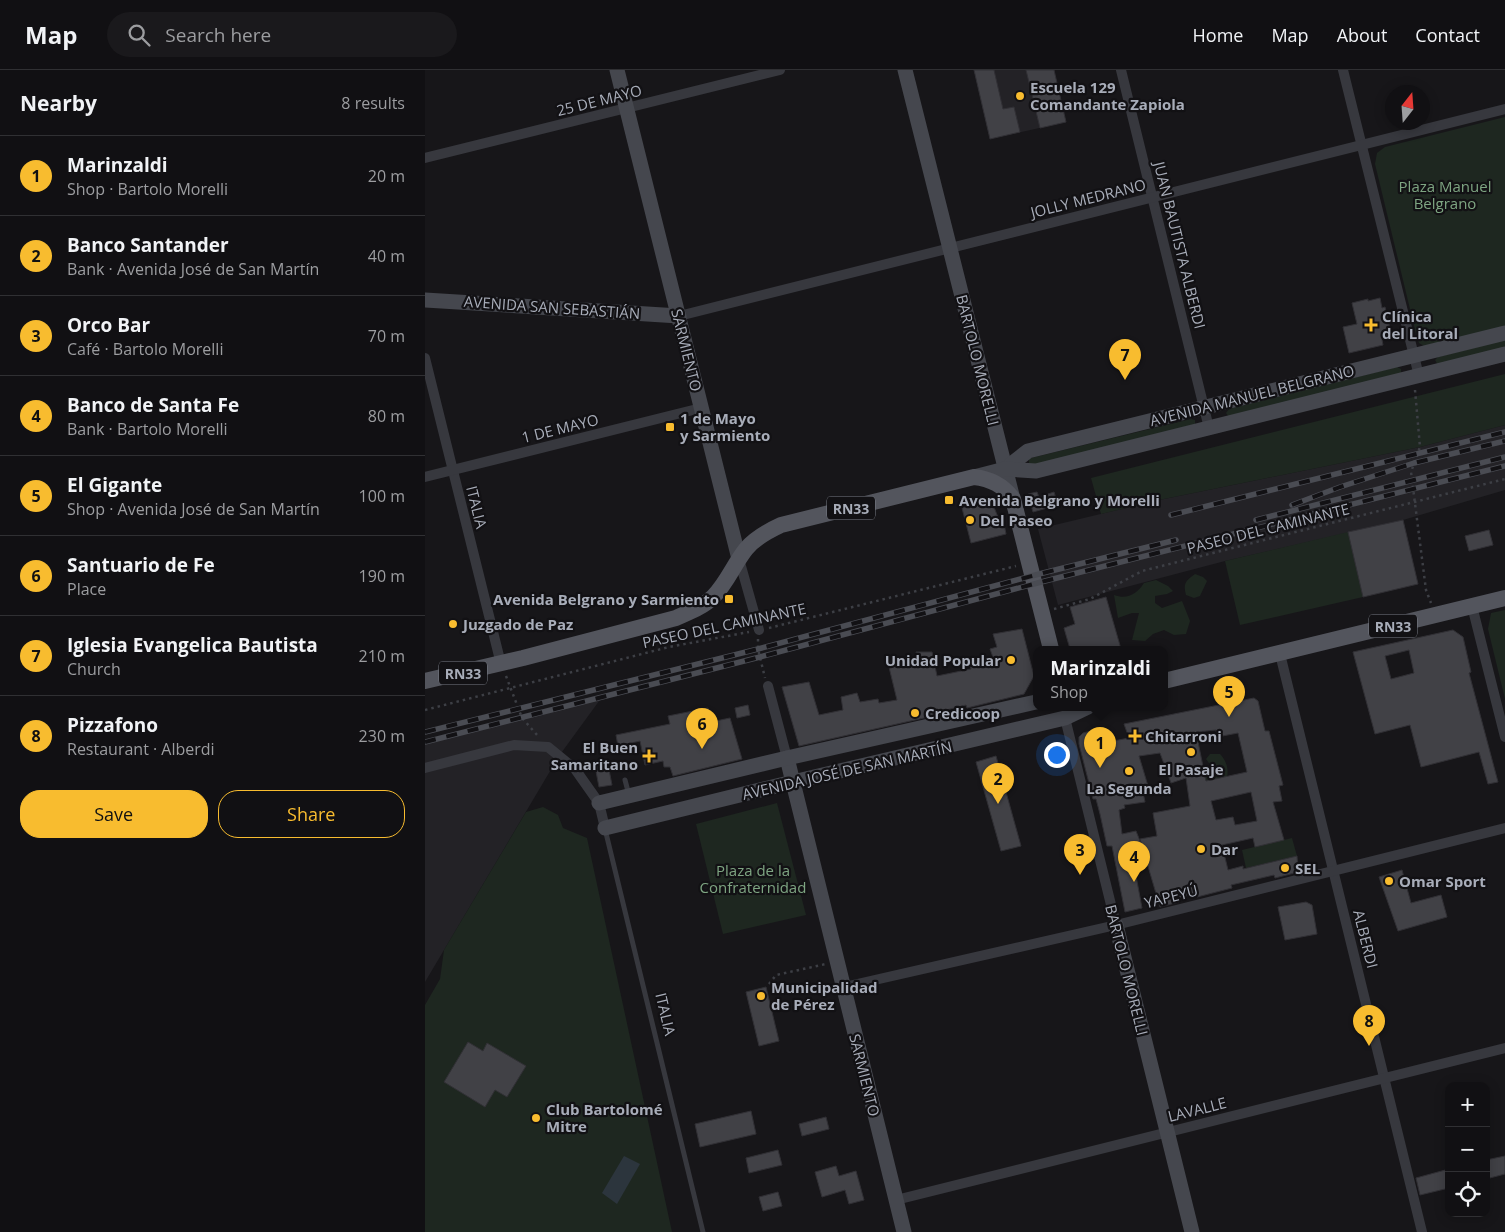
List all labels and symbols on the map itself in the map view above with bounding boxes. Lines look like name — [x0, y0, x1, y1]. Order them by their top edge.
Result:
place label: Escuela 129 Comandante Zapiola — [1030, 77, 1185, 114]
street label: 25 DE MAYO — [554, 80, 644, 120]
north arrow — [1385, 85, 1430, 130]
marker: Escuela 129 Comandante Zapiola — [1014, 90, 1026, 102]
street label: JUAN BAUTISTA ALBERDI — [1149, 157, 1210, 331]
street label: JOLLY MEDRANO — [1026, 174, 1148, 222]
park label: Plaza Manuel Belgrano — [1399, 176, 1491, 213]
street label: AVENIDA SAN SEBASTIÁN — [463, 291, 641, 323]
street label: BARTOLO MORELLI — [952, 292, 1004, 428]
place label: Clínica del Litoral — [1382, 306, 1458, 343]
street label: SARMIENTO — [667, 307, 707, 393]
marker: Clínica del Litoral — [1364, 318, 1378, 332]
pin: 7 — [1109, 339, 1141, 380]
street label: AVENIDA MANUEL BELGRANO — [1148, 360, 1356, 430]
place label: 1 de Mayo y Sarmiento — [680, 408, 770, 445]
street label: 1 DE MAYO — [519, 409, 601, 447]
marker: 1 de Mayo y Sarmiento — [664, 421, 676, 433]
street label: ITALIA — [462, 483, 492, 531]
place label: Avenida Belgrano y Morelli — [959, 490, 1160, 510]
marker: Avenida Belgrano y Morelli — [943, 494, 955, 506]
road number: RN33 — [827, 496, 875, 519]
street label: PASEO DEL CAMINANTE — [1185, 498, 1351, 558]
place label: Del Paseo — [980, 510, 1053, 530]
marker: Del Paseo — [964, 514, 976, 526]
place label: Avenida Belgrano y Sarmiento — [493, 589, 719, 609]
marker: Avenida Belgrano y Sarmiento — [723, 593, 735, 605]
street label: PASEO DEL CAMINANTE — [640, 598, 808, 652]
place label: Juzgado de Paz — [461, 614, 573, 634]
road number: RN33 — [1369, 614, 1417, 638]
marker: Juzgado de Paz — [447, 618, 459, 630]
place label: Unidad Popular — [885, 650, 1001, 670]
marker: Unidad Popular — [1005, 654, 1017, 666]
road number: RN33 — [439, 662, 487, 684]
pin: 5 — [1213, 676, 1245, 717]
place label: Credicoop — [925, 703, 1000, 723]
marker: Credicoop — [909, 707, 921, 719]
pin: 6 — [686, 708, 718, 749]
place label: Chitarroni — [1145, 726, 1222, 746]
pin: 1 — [1084, 727, 1116, 768]
marker: Chitarroni — [1129, 730, 1141, 742]
street label: AVENIDA JOSÉ DE SAN MARTÍN — [740, 736, 954, 804]
place label: El Buen Samaritano — [551, 737, 638, 774]
your location — [1044, 742, 1070, 768]
marker: El Pasaje — [1185, 746, 1197, 758]
marker: El Buen Samaritano — [642, 749, 656, 763]
place label: El Pasaje — [1158, 759, 1224, 779]
pin: 2 — [982, 763, 1014, 804]
marker: La Segunda — [1123, 765, 1135, 777]
place label: La Segunda — [1086, 778, 1172, 798]
pin: 3 — [1064, 834, 1096, 875]
place label: Dar — [1211, 839, 1238, 859]
pin: 4 — [1118, 841, 1150, 882]
marker: Dar — [1195, 843, 1207, 855]
place label: SEL — [1295, 858, 1320, 878]
park label: Plaza de la Confraternidad — [700, 860, 806, 897]
marker: SEL — [1279, 862, 1291, 874]
place label: Omar Sport — [1399, 871, 1486, 891]
marker: Omar Sport — [1383, 875, 1395, 887]
street label: YAPEYÚ — [1142, 880, 1200, 912]
street label: BARTOLO MORELLI — [1101, 902, 1153, 1038]
street label: ALBERDI — [1349, 908, 1383, 970]
place label: Municipalidad de Pérez — [771, 977, 877, 1014]
marker: Municipalidad de Pérez — [755, 990, 767, 1002]
street label: ITALIA — [651, 991, 681, 1038]
pin: 8 — [1353, 1005, 1385, 1046]
street label: SARMIENTO — [845, 1032, 885, 1118]
street label: LAVALLE — [1166, 1092, 1228, 1126]
place label: Club Bartolomé Mitre — [546, 1099, 663, 1136]
marker: Club Bartolomé Mitre — [530, 1112, 542, 1124]

